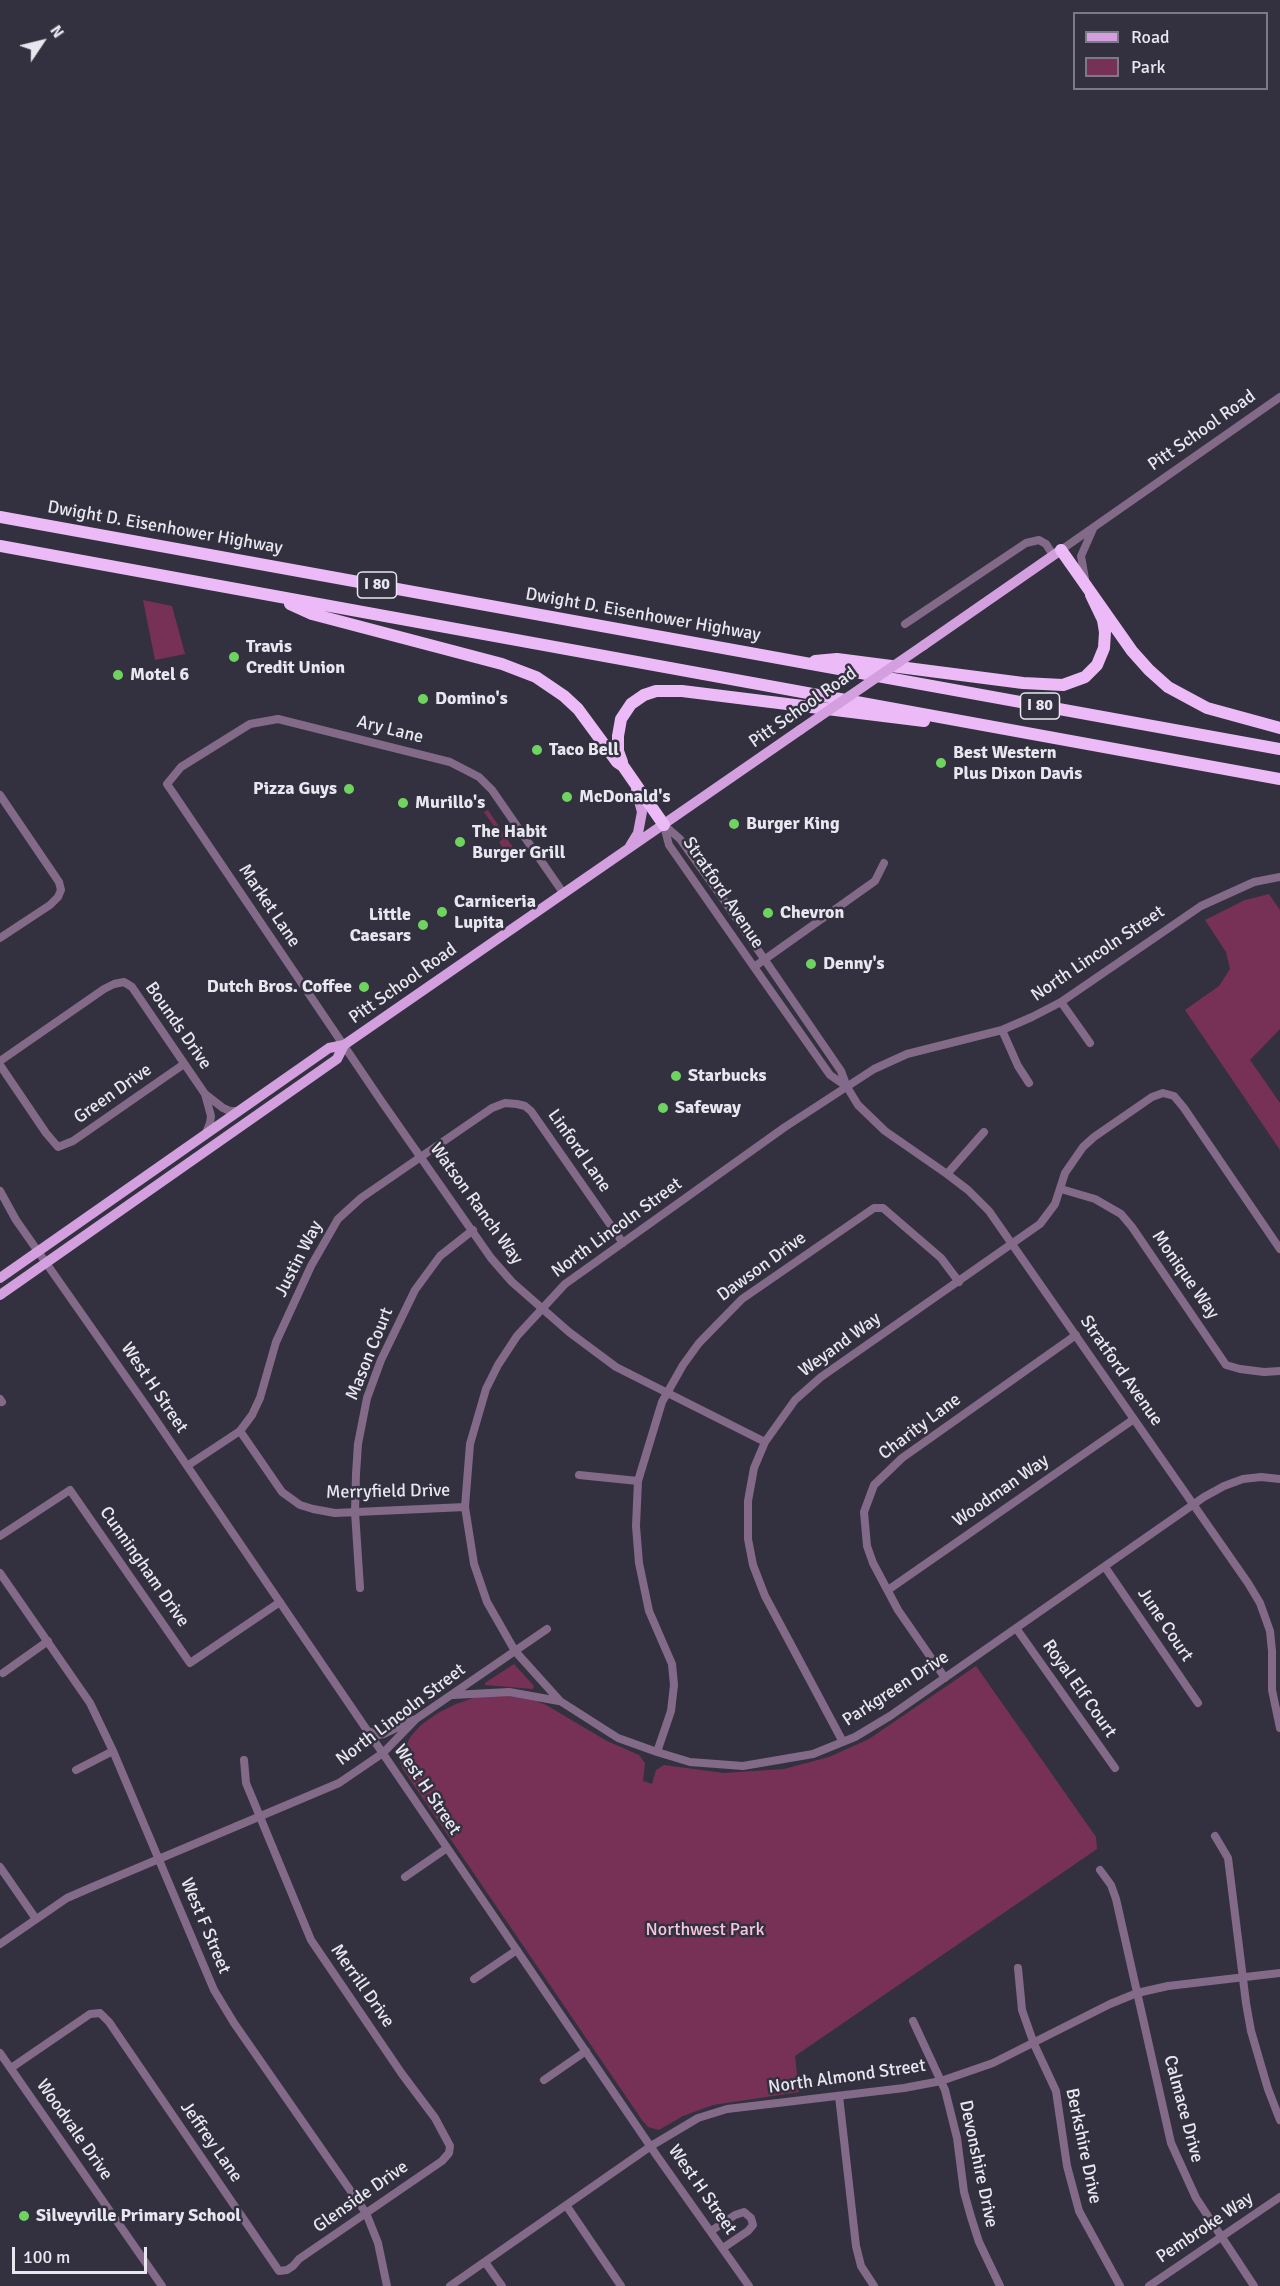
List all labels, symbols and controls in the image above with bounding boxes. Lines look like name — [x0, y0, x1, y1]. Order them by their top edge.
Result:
north arrow — [12, 12, 72, 72]
legend — [1073, 12, 1268, 90]
text: N — [45, 21, 68, 42]
text: Road — [1131, 26, 1170, 48]
text: Park — [1131, 56, 1166, 78]
street label: Pitt School Road — [1144, 386, 1260, 476]
street label: Dwight D. Eisenhower Highway — [46, 497, 284, 559]
road number: I 80 — [358, 572, 397, 598]
street label: Dwight D. Eisenhower Highway — [524, 584, 762, 646]
place label: Travis Credit Union — [246, 636, 345, 678]
marker: Travis Credit Union — [227, 650, 241, 664]
street label: Pitt School Road — [745, 663, 861, 753]
place label: Motel 6 — [130, 664, 189, 686]
marker: Motel 6 — [111, 668, 125, 682]
place label: Domino's — [435, 688, 508, 710]
marker: Domino's — [416, 692, 430, 706]
road number: I 80 — [1020, 693, 1060, 719]
street label: Ary Lane — [355, 711, 425, 749]
place label: Taco Bell — [549, 739, 619, 761]
place label: Best Western Plus Dixon Davis — [953, 742, 1082, 784]
marker: Taco Bell — [530, 743, 544, 757]
marker: Best Western Plus Dixon Davis — [934, 756, 948, 770]
place label: Pizza Guys — [253, 778, 337, 800]
marker: Pizza Guys — [342, 782, 356, 796]
place label: McDonald's — [579, 786, 670, 808]
marker: McDonald's — [560, 790, 574, 804]
place label: Murillo's — [415, 792, 485, 814]
marker: Murillo's — [396, 796, 410, 810]
place label: Burger King — [746, 813, 840, 835]
marker: Burger King — [727, 817, 741, 831]
place label: The Habit Burger Grill — [472, 821, 565, 864]
street label: Stratford Avenue — [678, 833, 768, 953]
marker: The Habit Burger Grill — [453, 835, 467, 849]
street label: Market Lane — [233, 860, 305, 952]
place label: Carniceria Lupita — [454, 891, 536, 934]
street label: North Lincoln Street — [1027, 901, 1169, 1007]
place label: Chevron — [780, 902, 844, 924]
place label: Little Caesars — [350, 904, 411, 946]
marker: Carniceria Lupita — [435, 905, 449, 919]
marker: Chevron — [761, 906, 775, 920]
marker: Little Caesars — [416, 918, 430, 932]
street label: Pitt School Road — [345, 939, 461, 1029]
place label: Denny's — [823, 953, 885, 975]
marker: Denny's — [804, 957, 818, 971]
place label: Dutch Bros. Coffee — [207, 976, 352, 998]
street label: Bounds Drive — [140, 978, 216, 1074]
marker: Dutch Bros. Coffee — [357, 980, 371, 994]
street label: Green Drive — [70, 1059, 156, 1129]
place label: Starbucks — [688, 1065, 767, 1087]
marker: Starbucks — [669, 1069, 683, 1083]
place label: Safeway — [675, 1097, 741, 1119]
marker: Safeway — [656, 1101, 670, 1115]
street label: Linford Lane — [543, 1105, 615, 1197]
street label: Watson Ranch Way — [425, 1139, 527, 1269]
street label: North Lincoln Street — [548, 1173, 686, 1283]
street label: Justin Way — [271, 1217, 327, 1301]
street label: Dawson Drive — [713, 1227, 811, 1307]
street label: Monique Way — [1147, 1227, 1223, 1323]
street label: Mason Court — [342, 1305, 398, 1403]
street label: Weyand Way — [795, 1308, 885, 1382]
street label: Stratford Avenue — [1075, 1312, 1167, 1430]
street label: West H Street — [116, 1339, 192, 1437]
street label: Charity Lane — [875, 1389, 965, 1465]
street label: Woodman Way — [949, 1450, 1053, 1532]
street label: Merryfield Drive — [326, 1480, 450, 1504]
street label: Cunningham Drive — [94, 1503, 194, 1631]
street label: June Court — [1133, 1584, 1197, 1666]
street label: Royal Elf Court — [1037, 1636, 1121, 1742]
street label: Parkgreen Drive — [839, 1647, 953, 1731]
street label: North Lincoln Street — [332, 1659, 470, 1771]
street label: West H Street — [389, 1741, 465, 1839]
street label: West F Street — [175, 1875, 235, 1977]
park label: Northwest Park — [646, 1919, 764, 1941]
street label: Merrill Drive — [325, 1940, 399, 2032]
street label: Calmace Drive — [1158, 2053, 1208, 2165]
street label: North Almond Street — [767, 2055, 927, 2099]
street label: Woodvale Drive — [31, 2075, 117, 2185]
street label: Berkshire Drive — [1060, 2086, 1106, 2206]
street label: Jeffrey Lane — [175, 2097, 247, 2187]
street label: Devonshire Drive — [954, 2098, 1002, 2230]
street label: West H Street — [663, 2141, 741, 2239]
street label: Glenside Drive — [309, 2156, 413, 2238]
street label: Pembroke Way — [1153, 2188, 1257, 2268]
place label: Silveyville Primary School — [36, 2205, 241, 2227]
marker: Silveyville Primary School — [17, 2209, 31, 2223]
scale bar — [15, 2235, 150, 2273]
text: 100 m — [23, 2246, 70, 2268]

